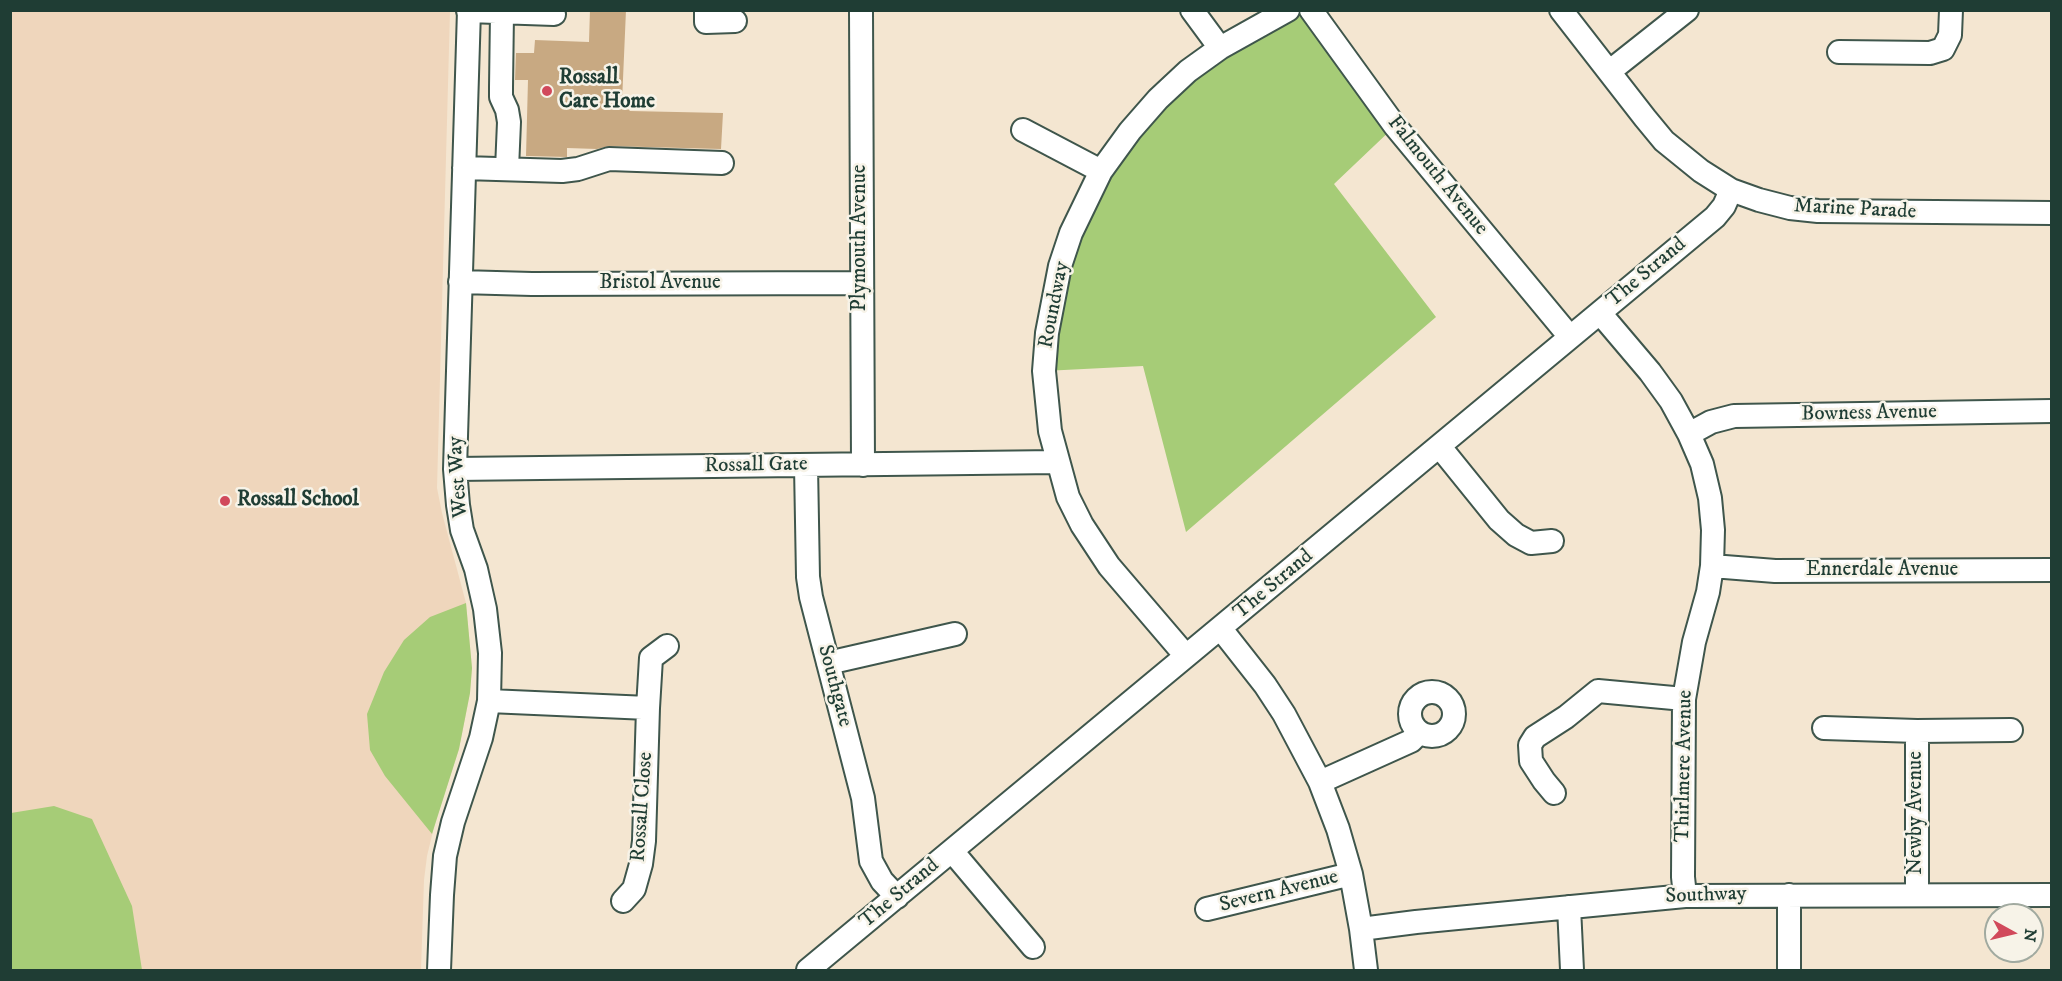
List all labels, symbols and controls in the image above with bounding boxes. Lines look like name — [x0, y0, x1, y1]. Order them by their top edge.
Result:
place label: Rossall Care Home — [559, 66, 655, 116]
marker: Rossall Care Home — [540, 84, 554, 98]
street label: Falmouth Avenue — [1381, 111, 1493, 241]
street label: Plymouth Avenue — [848, 165, 874, 311]
street label: Marine Parade — [1793, 194, 1917, 226]
street label: The Strand — [1602, 233, 1692, 313]
street label: Roundway — [1034, 260, 1076, 350]
street label: Bristol Avenue — [599, 271, 721, 297]
street label: Bowness Avenue — [1801, 400, 1937, 428]
street label: West Way — [444, 435, 474, 519]
street label: Rossall Gate — [704, 453, 808, 479]
place label: Rossall School — [237, 488, 359, 514]
marker: Rossall School — [218, 494, 232, 508]
street label: The Strand — [1229, 545, 1319, 625]
street label: Ennerdale Avenue — [1806, 558, 1958, 584]
street label: Southgate — [811, 642, 857, 730]
street label: Thirlmere Avenue — [1671, 690, 1699, 842]
street label: Rossall Close — [627, 751, 659, 863]
street label: Newby Avenue — [1904, 751, 1930, 875]
street label: The Strand — [855, 854, 945, 934]
street label: Severn Avenue — [1217, 865, 1341, 919]
street label: Southway — [1665, 882, 1747, 910]
north arrow — [1984, 903, 2044, 963]
text: N — [2019, 927, 2041, 943]

